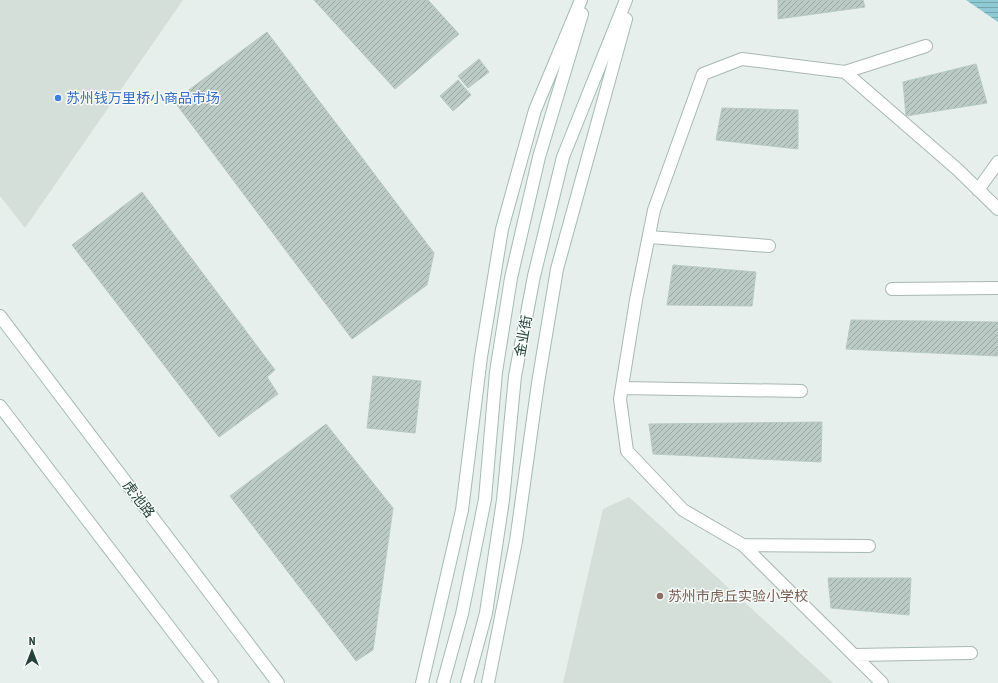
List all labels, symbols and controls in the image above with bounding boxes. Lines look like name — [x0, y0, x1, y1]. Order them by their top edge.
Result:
place label: 苏州钱万里桥小商品市场 — [66, 90, 220, 106]
marker: 苏州钱万里桥小商品市场 — [53, 93, 63, 103]
street label: 金业街 — [511, 314, 535, 358]
street label: 虎池路 — [120, 477, 158, 521]
place label: 苏州市虎丘实验小学校 — [668, 588, 808, 604]
marker: 苏州市虎丘实验小学校 — [655, 591, 665, 601]
north arrow — [12, 631, 52, 671]
text: N — [29, 635, 36, 648]

